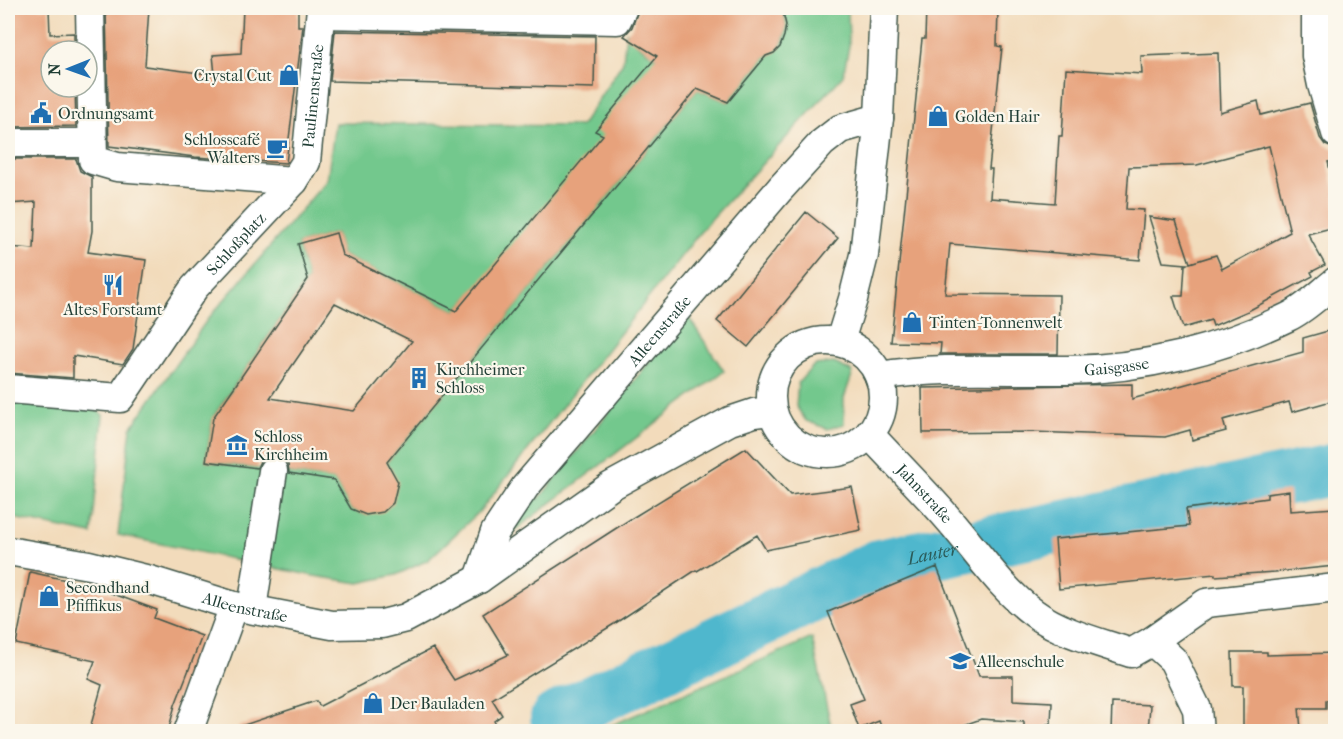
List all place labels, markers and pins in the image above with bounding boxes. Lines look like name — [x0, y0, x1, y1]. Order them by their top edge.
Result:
shop icon: Crystal Cut — [277, 63, 301, 87]
place label: Crystal Cut — [194, 66, 272, 85]
public building icon: Ordnungsamt — [29, 101, 53, 125]
place label: Ordnungsamt — [58, 104, 154, 123]
shop icon: Golden Hair — [926, 104, 950, 128]
place label: Golden Hair — [955, 107, 1040, 126]
place label: Schlosscafé Walters — [184, 130, 260, 167]
cafe icon: Schlosscafé Walters — [265, 136, 289, 160]
restaurant icon: Altes Forstamt — [101, 273, 125, 297]
place label: Altes Forstamt — [63, 300, 163, 319]
shop icon: Tinten-Tonnenwelt — [900, 310, 924, 334]
place label: Tinten-Tonnenwelt — [929, 313, 1063, 332]
place label: Kirchheimer Schloss — [436, 360, 525, 397]
building icon: Kirchheimer Schloss — [407, 366, 431, 390]
place label: Schloss Kirchheim — [254, 427, 329, 464]
museum icon: Schloss Kirchheim — [225, 433, 249, 457]
place label: Secondhand Pfiffikus — [66, 578, 150, 615]
shop icon: Secondhand Pfiffikus — [37, 584, 61, 608]
school or university icon: Alleenschule — [948, 649, 972, 673]
place label: Alleenschule — [976, 652, 1064, 671]
shop icon: Der Bauladen — [361, 691, 385, 715]
place label: Der Bauladen — [390, 694, 486, 713]

